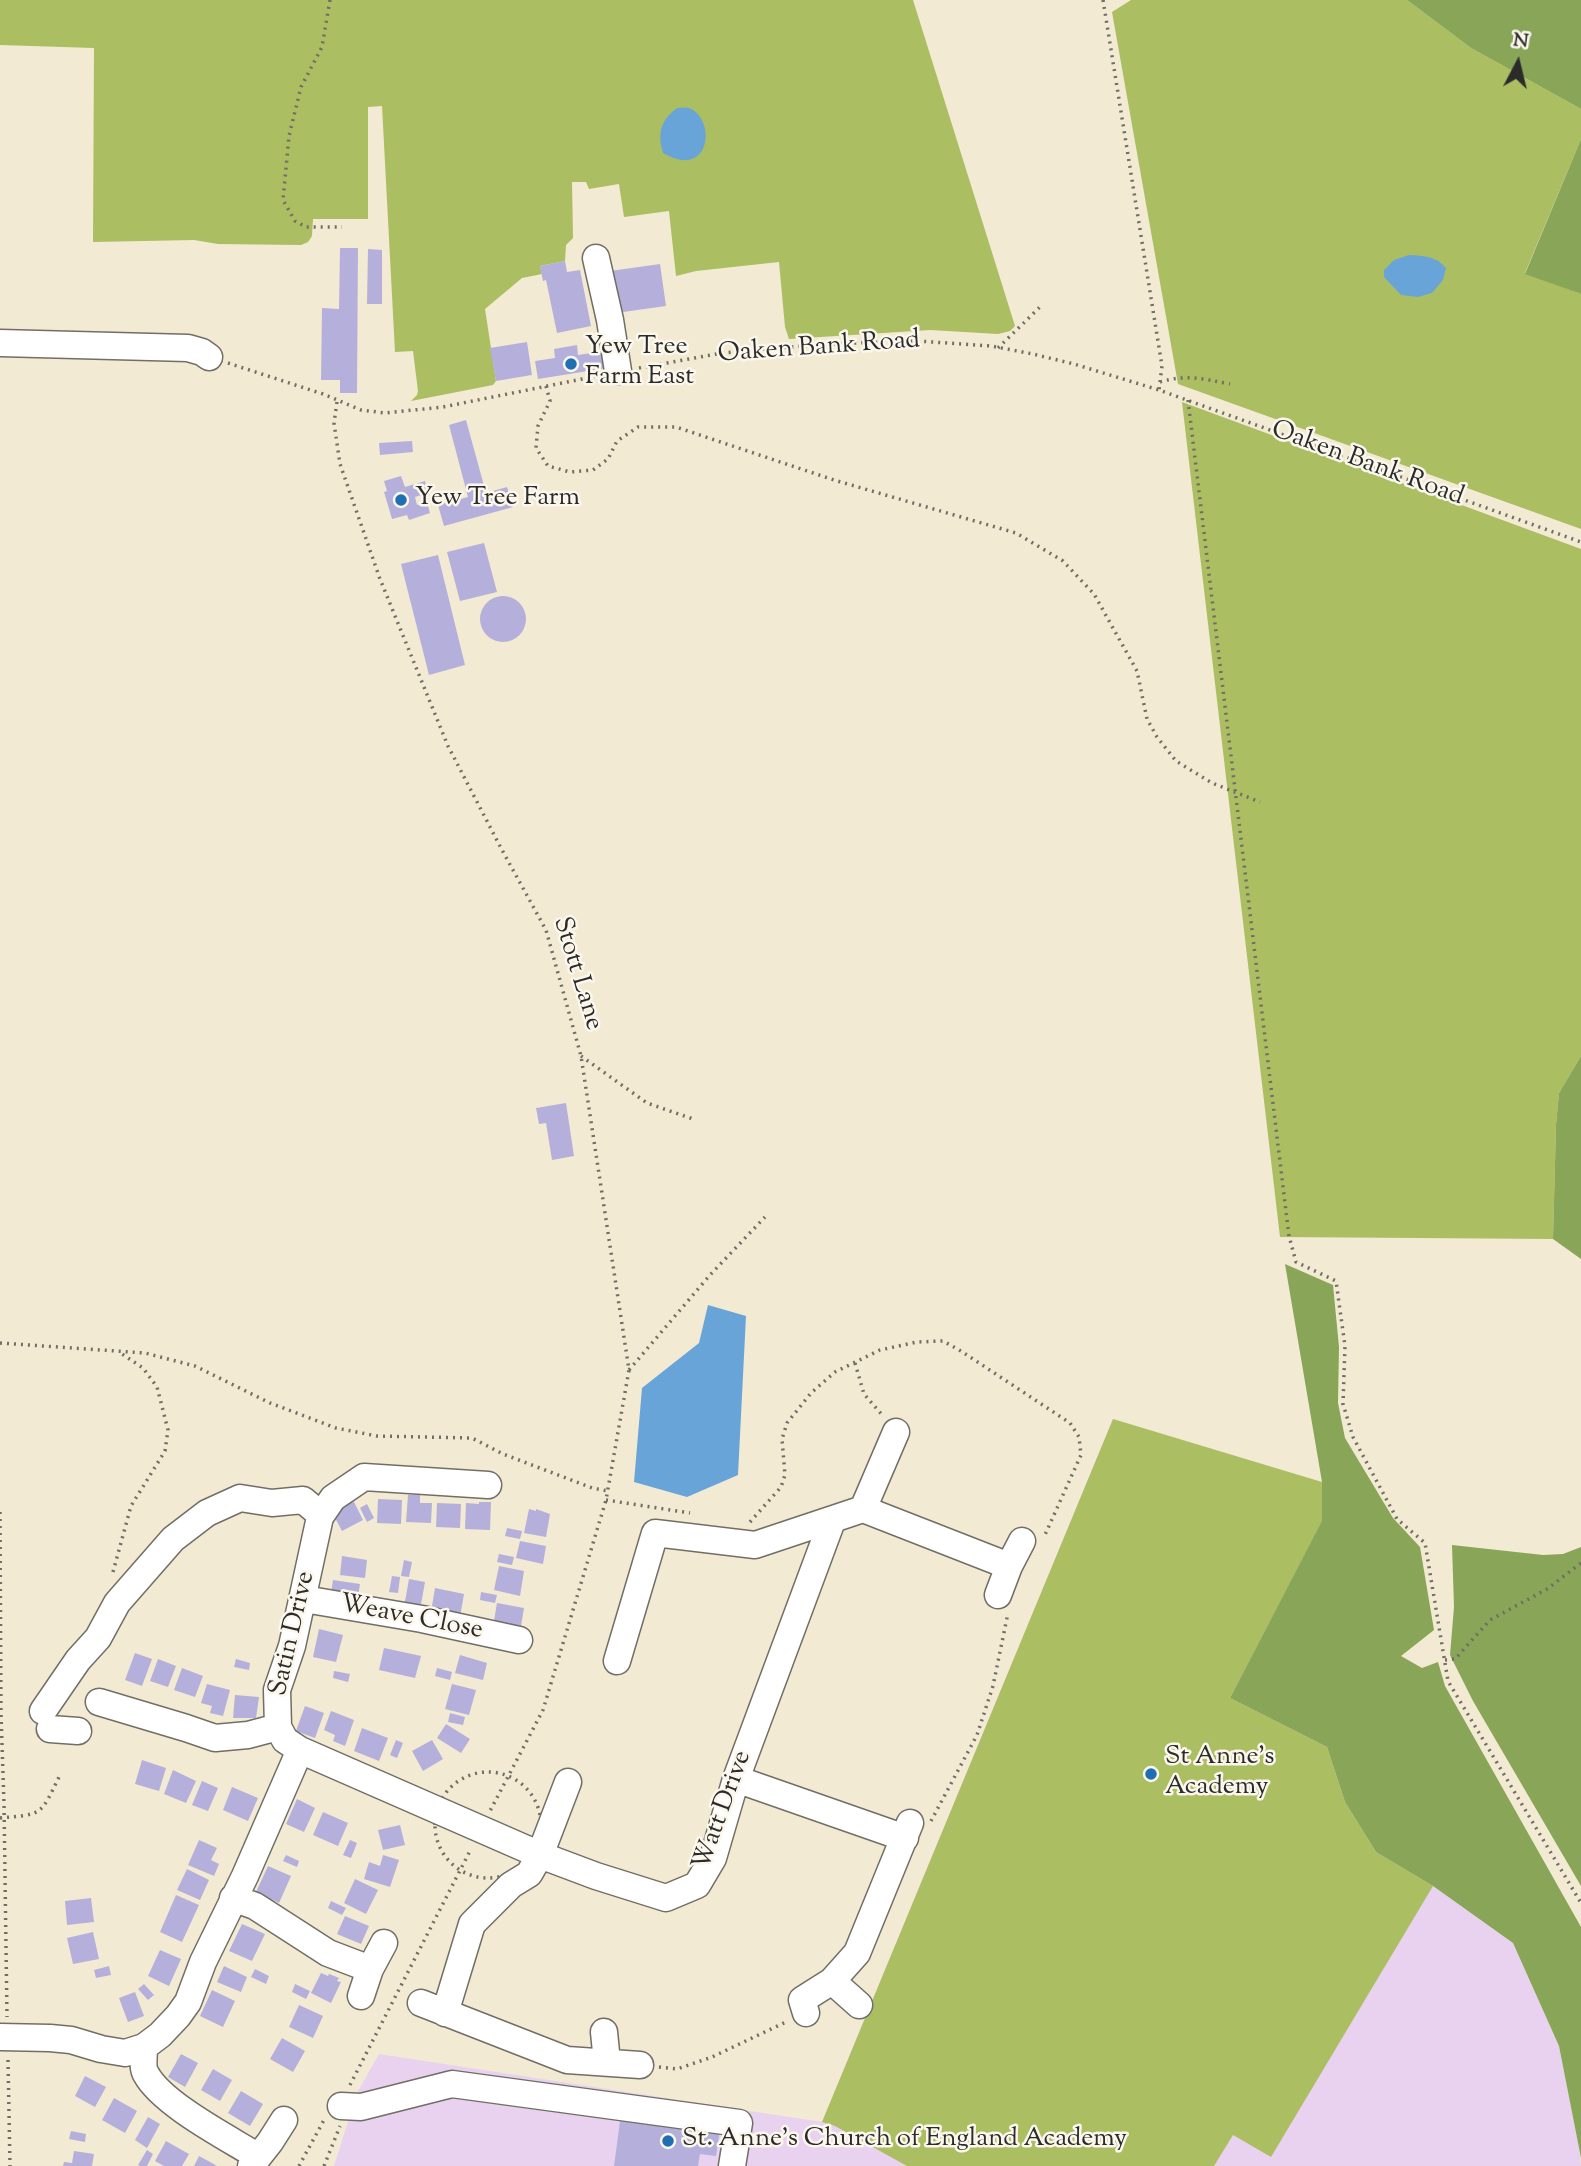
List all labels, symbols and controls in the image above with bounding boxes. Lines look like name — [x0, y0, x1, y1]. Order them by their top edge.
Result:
text: N — [1511, 27, 1530, 56]
north arrow — [1483, 28, 1553, 98]
street label: Oaken Bank Road — [717, 326, 921, 372]
place label: Yew Tree Farm East — [585, 333, 694, 394]
marker: Yew Tree Farm East — [563, 356, 579, 372]
street label: Oaken Bank Road — [1266, 416, 1468, 514]
place label: Yew Tree Farm — [415, 484, 580, 516]
marker: Yew Tree Farm — [393, 492, 409, 508]
street label: Stott Lane — [544, 914, 608, 1034]
street label: Satin Drive — [265, 1569, 323, 1699]
street label: Weave Close — [337, 1590, 485, 1648]
place label: St Anne's Academy — [1165, 1743, 1275, 1804]
street label: Watt Drive — [688, 1747, 760, 1875]
marker: St Anne's Academy — [1143, 1766, 1159, 1782]
place label: St. Anne's Church of England Academy — [682, 2125, 1127, 2157]
marker: St. Anne's Church of England Academy — [660, 2133, 676, 2149]

